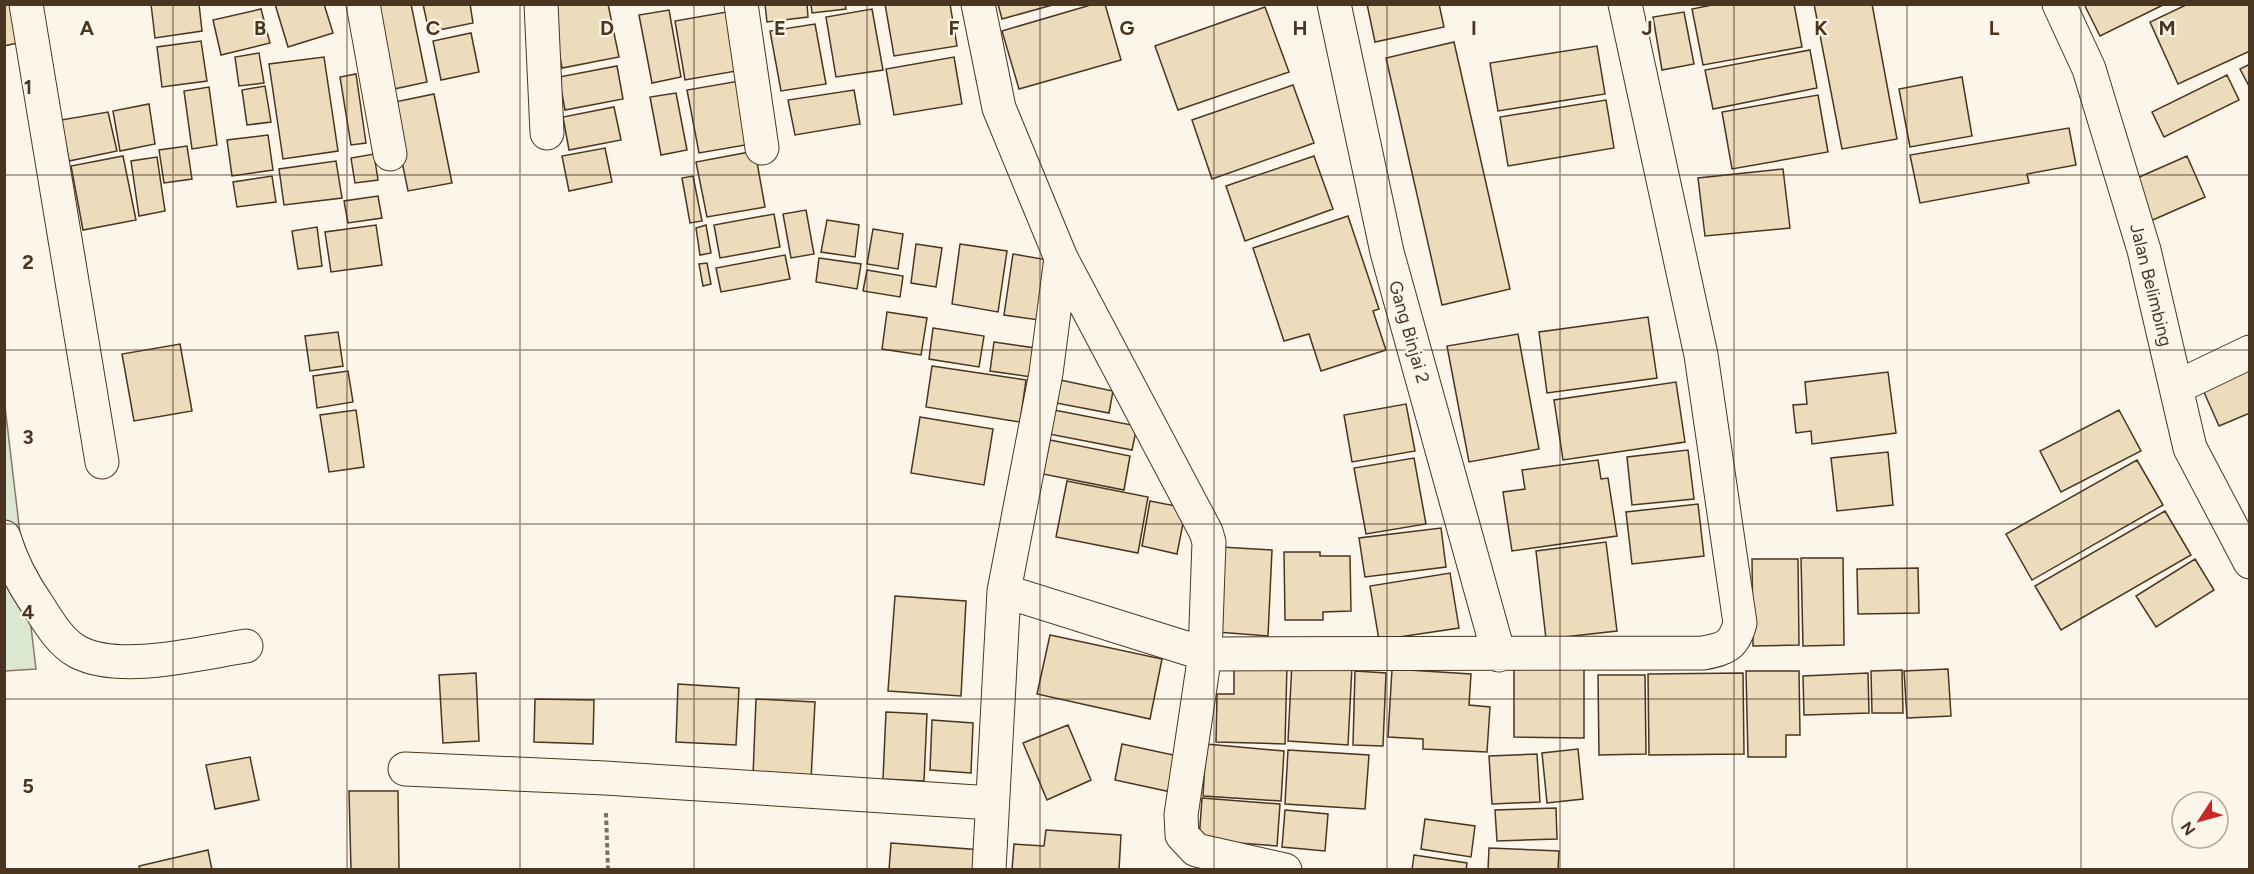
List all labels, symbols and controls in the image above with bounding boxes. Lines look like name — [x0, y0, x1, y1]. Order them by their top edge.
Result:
text: A — [80, 16, 95, 40]
text: B — [254, 16, 266, 40]
text: C — [426, 16, 440, 40]
text: D — [600, 16, 614, 40]
text: E — [774, 16, 786, 40]
text: F — [948, 16, 960, 40]
text: G — [1120, 16, 1135, 40]
text: H — [1293, 16, 1308, 40]
text: I — [1471, 16, 1477, 40]
text: J — [1641, 16, 1653, 40]
text: K — [1814, 16, 1828, 40]
text: L — [1989, 16, 2000, 40]
text: M — [2158, 16, 2176, 40]
text: 1 — [24, 75, 32, 99]
street label: Jalan Belimbing — [2125, 221, 2177, 349]
text: 2 — [22, 250, 34, 274]
street label: Gang Binjai 2 — [1384, 278, 1434, 386]
text: 3 — [22, 425, 34, 449]
text: 4 — [22, 600, 35, 624]
text: 5 — [22, 774, 34, 798]
north arrow — [2170, 790, 2230, 850]
text: N — [2177, 818, 2200, 839]

